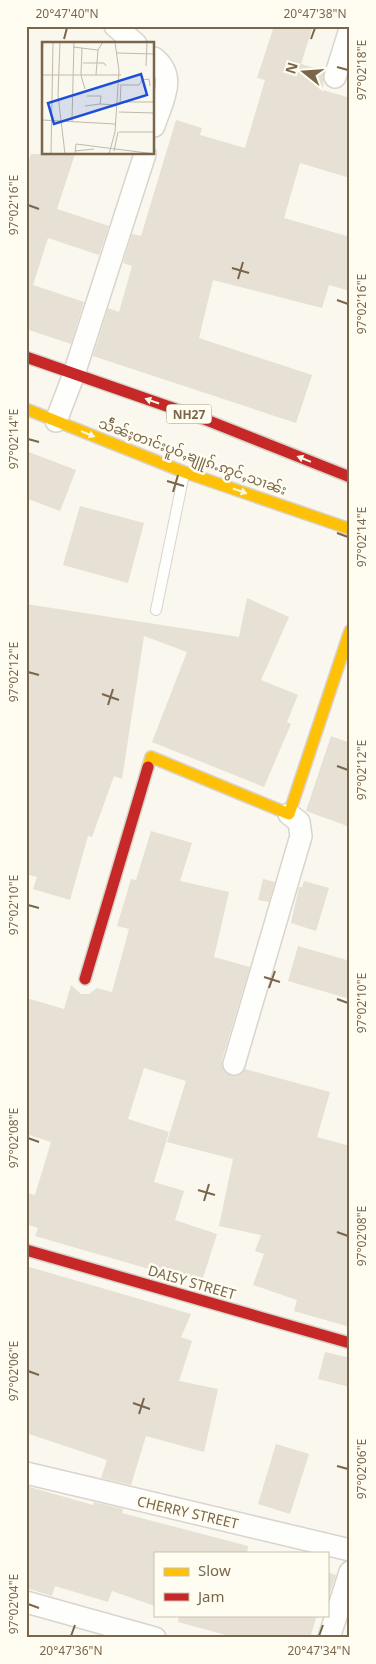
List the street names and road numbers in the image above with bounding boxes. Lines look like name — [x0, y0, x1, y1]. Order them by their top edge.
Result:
road number: NH27 — [166, 404, 212, 424]
street label: သဵႅၼ်ႈတၢင်းပူဝ်ႇၶျူၵ်ႉဢွင်ႇသၢၼ်း — [95, 413, 290, 502]
street label: DAISY STREET — [146, 1260, 238, 1304]
street label: CHERRY STREET — [135, 1491, 241, 1533]

